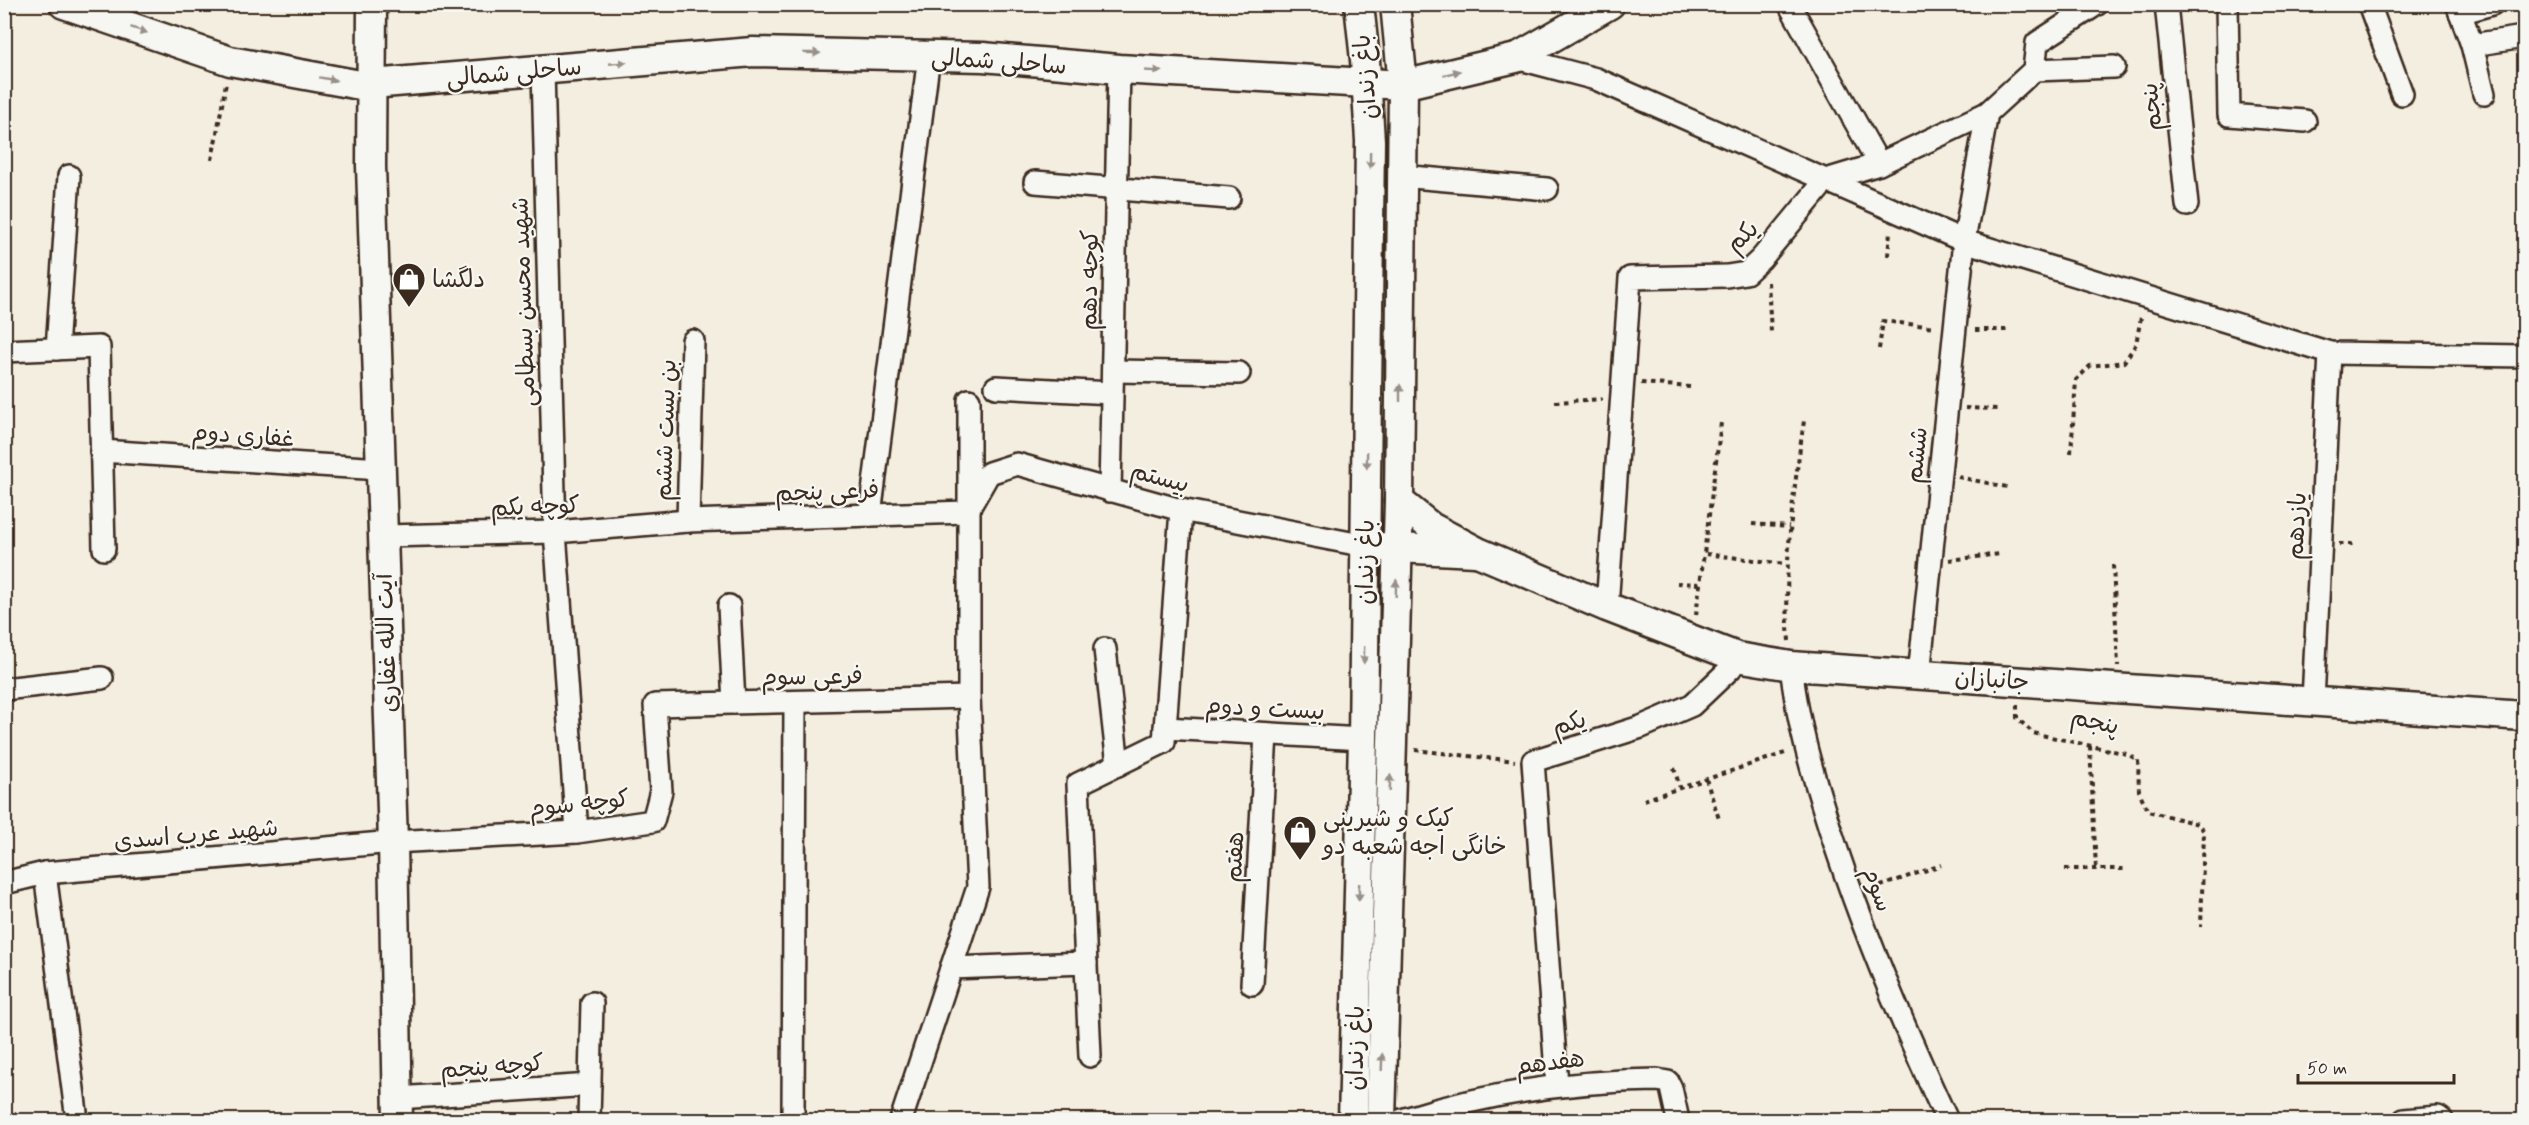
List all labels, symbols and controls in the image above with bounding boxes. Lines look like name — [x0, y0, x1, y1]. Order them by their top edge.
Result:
one-way arrow — [131, 26, 149, 36]
street label: باغ زندان — [1347, 33, 1386, 121]
street label: ساحلی شمالی — [930, 42, 1068, 83]
one-way arrow — [803, 49, 822, 58]
street label: ساحلی شمالی — [445, 52, 583, 95]
one-way arrow — [608, 58, 627, 68]
one-way arrow — [1144, 67, 1163, 76]
one-way arrow — [1442, 68, 1461, 78]
one-way arrow — [318, 75, 337, 84]
street label: پنجم — [2135, 81, 2171, 132]
one-way arrow — [1365, 151, 1375, 170]
street label: شهید محسن بسطامی — [505, 197, 544, 407]
street label: یکم — [1720, 214, 1767, 261]
street label: کوچه دهم — [1074, 229, 1108, 331]
shop icon: دلگشا — [391, 261, 427, 308]
place label: دلگشا — [432, 265, 485, 296]
street label: بن بست ششم — [649, 359, 685, 502]
one-way arrow — [1395, 384, 1405, 403]
street label: غفاری دوم — [190, 417, 295, 458]
street label: ششم — [1899, 425, 1937, 485]
one-way arrow — [1362, 451, 1372, 470]
street label: بیستم — [1127, 456, 1192, 502]
street label: فرعی پنجم — [774, 475, 880, 511]
street label: کوچه یکم — [490, 490, 580, 526]
street label: یازدهم — [2280, 491, 2316, 561]
street label: باغ زندان — [1350, 519, 1383, 605]
street label: آیت الله غفاری — [370, 572, 405, 713]
one-way arrow — [1391, 579, 1401, 598]
one-way arrow — [1359, 646, 1369, 665]
street label: فرعی سوم — [761, 661, 863, 695]
street label: جانبازان — [1954, 662, 2030, 699]
street label: بیست و دوم — [1204, 691, 1326, 730]
street label: پنجم — [2067, 702, 2122, 744]
street label: یکم — [1549, 705, 1591, 745]
one-way arrow — [1385, 774, 1394, 793]
street label: کوچه سوم — [527, 784, 631, 826]
place label: کیک و شیرینی خانگی اجه شعبه دو — [1321, 804, 1507, 863]
street label: شهید عرب اسدی — [113, 813, 280, 858]
shop icon: کیک و شیرینی خانگی اجه شعبه دو — [1282, 814, 1318, 861]
street label: هفتم — [1219, 831, 1253, 884]
street label: سوم — [1853, 863, 1899, 917]
one-way arrow — [1354, 883, 1364, 902]
street label: باغ زندان — [1340, 1005, 1373, 1091]
street label: هفدهم — [1514, 1044, 1587, 1084]
scale bar — [2298, 1047, 2454, 1085]
street label: کوچه پنجم — [439, 1048, 545, 1088]
one-way arrow — [1377, 1053, 1387, 1072]
text: 50 m — [2307, 1057, 2347, 1081]

